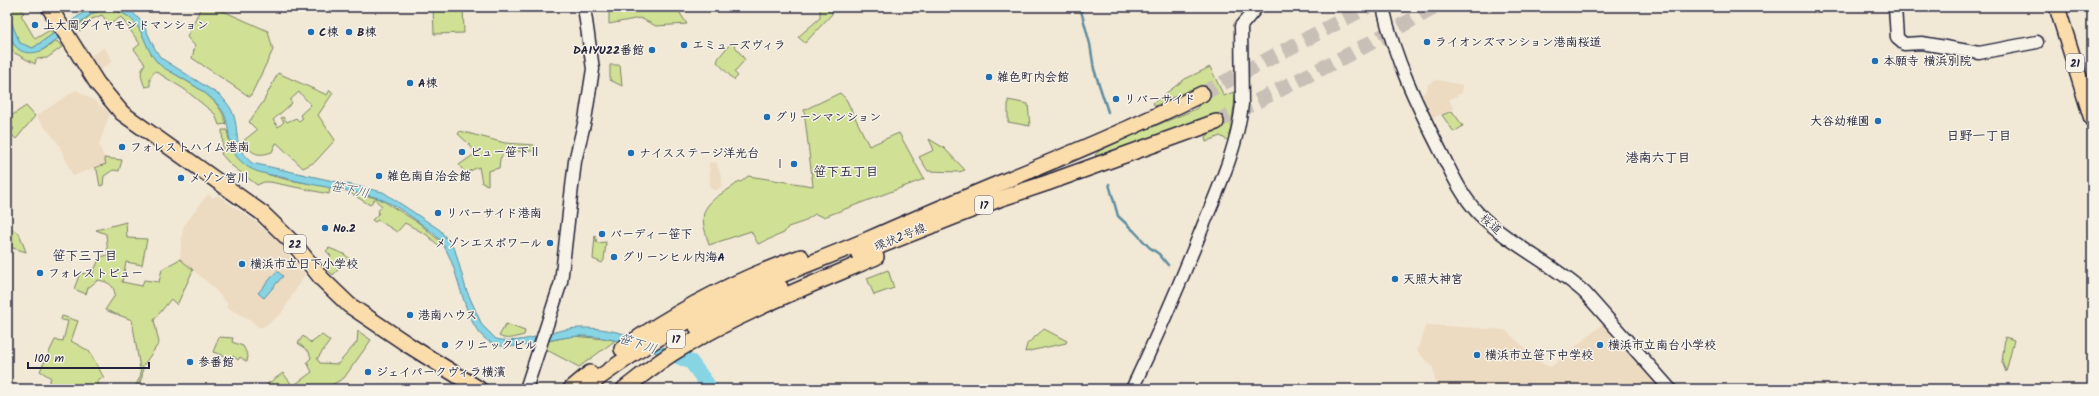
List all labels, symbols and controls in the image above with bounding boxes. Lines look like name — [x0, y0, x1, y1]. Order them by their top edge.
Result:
place label: 上大岡ダイヤモンドマンション — [43, 16, 209, 35]
marker: 上大岡ダイヤモンドマンション — [30, 20, 40, 30]
place label: C棟 — [319, 23, 338, 42]
place label: B棟 — [357, 23, 377, 42]
marker: C棟 — [306, 27, 316, 37]
marker: B棟 — [344, 27, 354, 37]
place label: ライオンズマンション港南桜道 — [1435, 33, 1602, 52]
place label: エミューズヴィラ — [692, 36, 786, 55]
marker: ライオンズマンション港南桜道 — [1422, 37, 1432, 47]
marker: エミューズヴィラ — [679, 40, 689, 50]
place label: DAIYU22番館 — [573, 41, 644, 60]
marker: DAIYU22番館 — [647, 45, 657, 55]
place label: 本願寺 横浜別院 — [1883, 52, 1972, 71]
road number: 21 — [2066, 54, 2084, 72]
marker: 本願寺 横浜別院 — [1870, 56, 1880, 66]
place label: 雑色町内会館 — [997, 68, 1069, 87]
marker: 雑色町内会館 — [984, 72, 994, 82]
place label: A棟 — [418, 74, 438, 93]
marker: A棟 — [405, 78, 415, 88]
place label: リバーサイド — [1124, 90, 1196, 109]
marker: リバーサイド — [1111, 94, 1121, 104]
place label: グリーンマンション — [775, 108, 881, 127]
marker: グリーンマンション — [762, 112, 772, 122]
place label: 大谷幼稚園 — [1810, 112, 1870, 131]
marker: 大谷幼稚園 — [1873, 116, 1883, 126]
district label: 日野一丁目 — [1946, 126, 2012, 147]
place label: フォレストハイム港南 — [130, 138, 250, 157]
marker: フォレストハイム港南 — [117, 142, 127, 152]
place label: ビュー笹下Ⅱ — [470, 143, 541, 162]
place label: ナイスステージ洋光台 — [639, 144, 759, 163]
marker: ビュー笹下Ⅱ — [457, 147, 467, 157]
marker: ナイスステージ洋光台 — [626, 148, 636, 158]
district label: 港南六丁目 — [1625, 148, 1691, 169]
place label: Ⅰ — [774, 155, 786, 174]
marker: Ⅰ — [789, 159, 799, 169]
district label: 笹下五丁目 — [813, 162, 879, 183]
place label: 雑色南自治会館 — [387, 167, 471, 186]
place label: メゾン宮川 — [189, 169, 249, 188]
marker: 雑色南自治会館 — [374, 171, 384, 181]
marker: メゾン宮川 — [176, 173, 186, 183]
water label: 笹下川 — [328, 176, 371, 205]
road number: 17 — [975, 196, 993, 214]
place label: リバーサイド港南 — [446, 204, 542, 223]
marker: リバーサイド港南 — [433, 208, 443, 218]
street label: 桜道 — [1475, 209, 1506, 239]
street label: 環状2号線 — [871, 218, 929, 257]
place label: No.2 — [333, 219, 356, 238]
marker: No.2 — [320, 223, 330, 233]
place label: バーディー笹下 — [610, 225, 693, 244]
marker: バーディー笹下 — [597, 229, 607, 239]
place label: メゾンエスポワール — [434, 234, 542, 253]
road number: 22 — [284, 235, 306, 253]
marker: メゾンエスポワール — [545, 238, 555, 248]
district label: 笹下三丁目 — [52, 246, 118, 267]
place label: グリーンヒル内海A — [622, 248, 726, 267]
marker: グリーンヒル内海A — [609, 252, 619, 262]
place label: 横浜市立日下小学校 — [250, 255, 358, 274]
marker: 横浜市立日下小学校 — [237, 259, 247, 269]
place label: フォレストビュー — [48, 264, 143, 283]
marker: フォレストビュー — [35, 268, 45, 278]
place label: 天照大神宮 — [1403, 270, 1463, 289]
marker: 天照大神宮 — [1390, 274, 1400, 284]
place label: 港南ハウス — [418, 306, 477, 325]
marker: 港南ハウス — [405, 310, 415, 320]
water label: 笹下川 — [616, 328, 659, 360]
road number: 17 — [667, 330, 685, 348]
place label: クリニックビル — [453, 336, 537, 355]
place label: 横浜市立南台小学校 — [1608, 336, 1716, 355]
marker: クリニックビル — [440, 340, 450, 350]
marker: 横浜市立南台小学校 — [1595, 340, 1605, 350]
scale bar — [28, 344, 149, 370]
place label: 横浜市立笹下中学校 — [1485, 346, 1593, 365]
text: 100 m — [34, 349, 65, 368]
marker: 横浜市立笹下中学校 — [1472, 350, 1482, 360]
place label: 参番館 — [198, 353, 234, 372]
marker: 参番館 — [185, 357, 195, 367]
place label: ジェイパークヴィラ横濱 — [376, 363, 506, 382]
marker: ジェイパークヴィラ横濱 — [363, 367, 373, 377]

